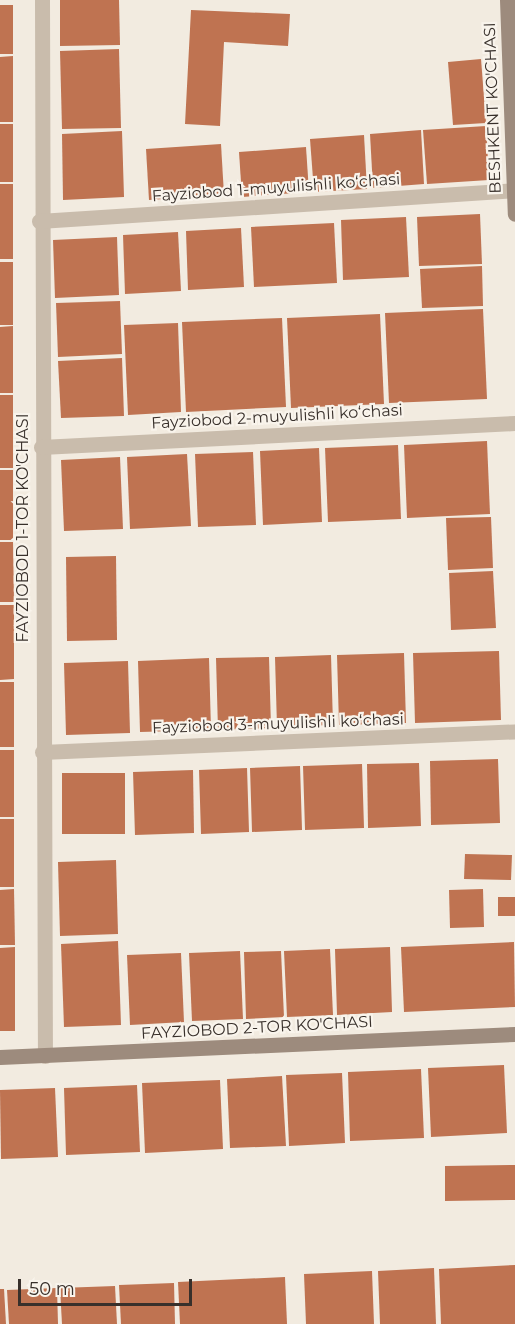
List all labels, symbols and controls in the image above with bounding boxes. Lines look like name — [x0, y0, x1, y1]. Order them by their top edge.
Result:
street label: BESHKENT KO'CHASI — [480, 22, 506, 194]
street label: Fayziobod 1-muyulishli koʻchasi — [151, 170, 401, 206]
street label: Fayziobod 2-muyulishli koʻchasi — [151, 401, 403, 433]
street label: FAYZIOBOD 1-TOR KO'CHASI — [13, 414, 33, 642]
street label: Fayziobod 3-muyulishli koʻchasi — [152, 710, 404, 738]
street label: FAYZIOBOD 2-TOR KO'CHASI — [141, 1012, 373, 1044]
scale bar — [21, 1267, 195, 1305]
text: 50 m — [29, 1278, 75, 1300]

